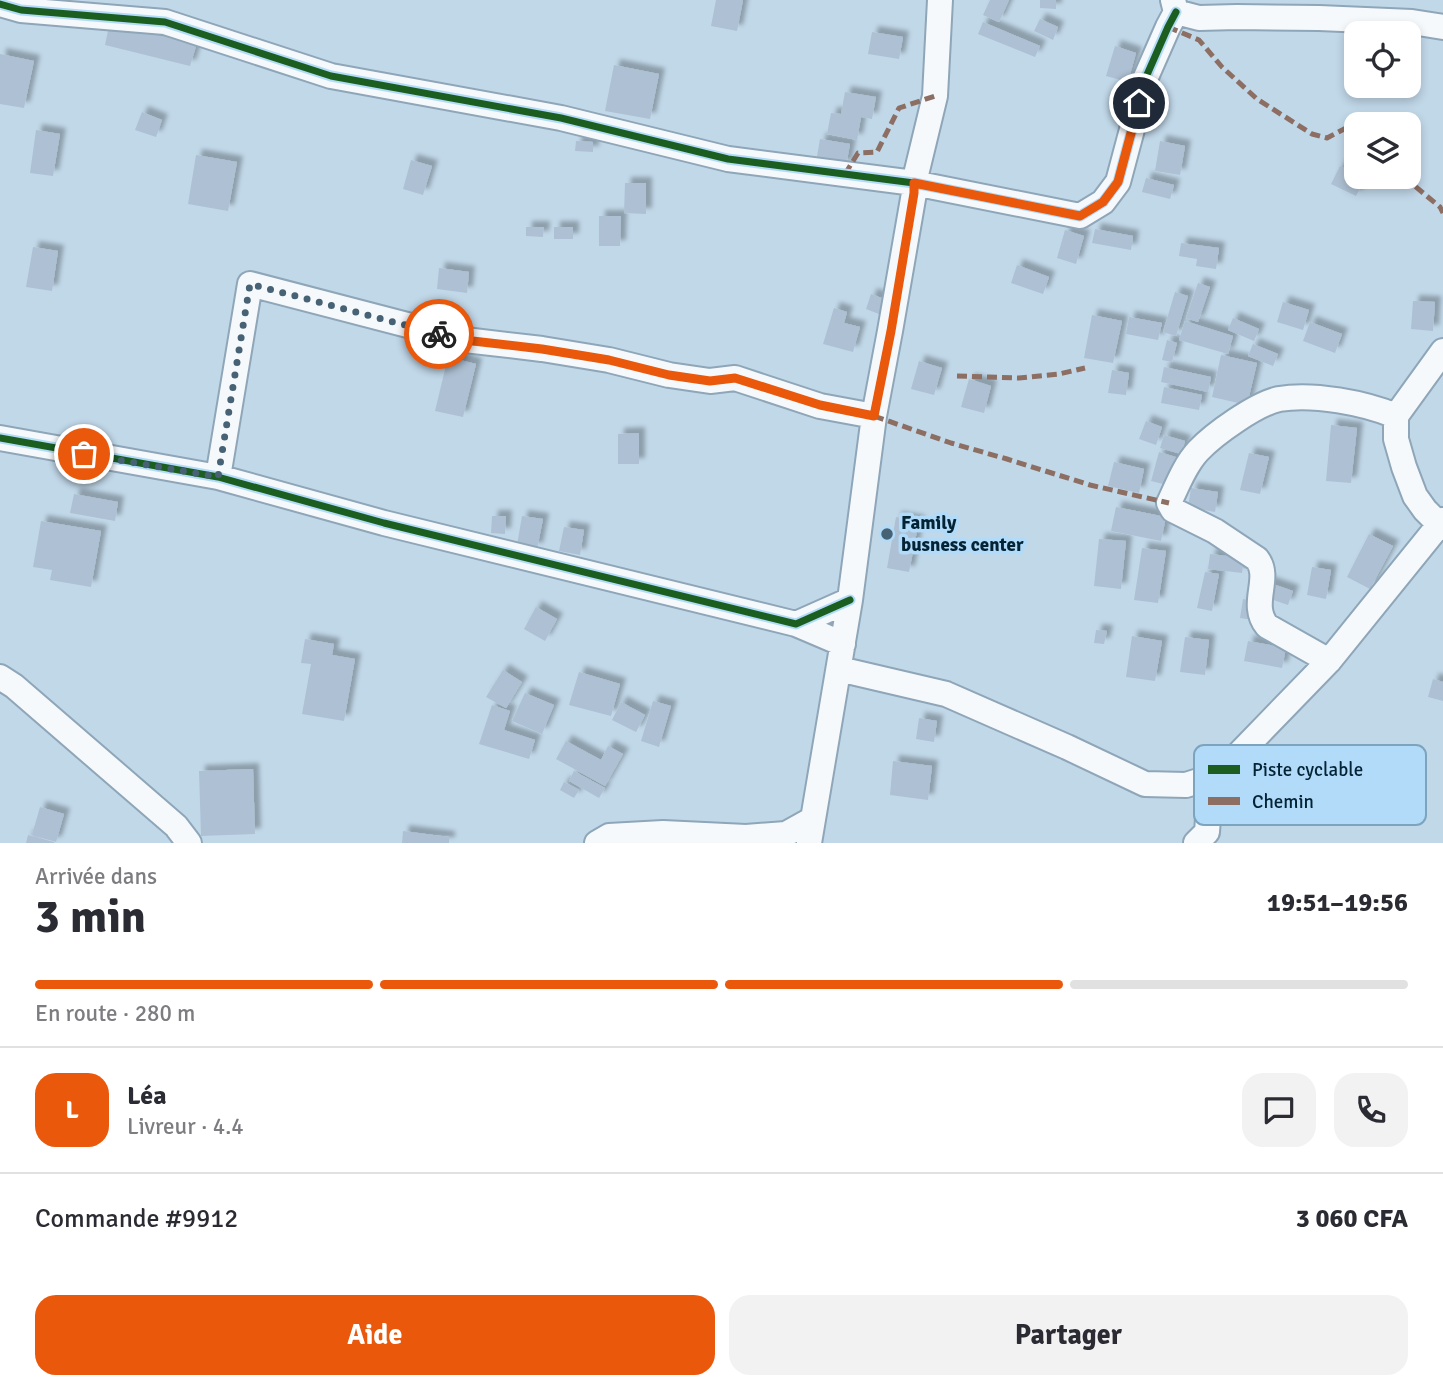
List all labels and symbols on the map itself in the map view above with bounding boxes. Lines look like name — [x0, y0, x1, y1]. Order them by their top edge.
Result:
pin — [1109, 73, 1169, 133]
courier — [404, 299, 474, 369]
pin — [54, 424, 114, 484]
place label: Family busness center — [901, 511, 1024, 557]
marker: Family busness center — [879, 526, 895, 542]
legend — [1194, 745, 1426, 825]
text: Piste cyclable — [1252, 758, 1363, 782]
text: Chemin — [1252, 790, 1314, 814]

